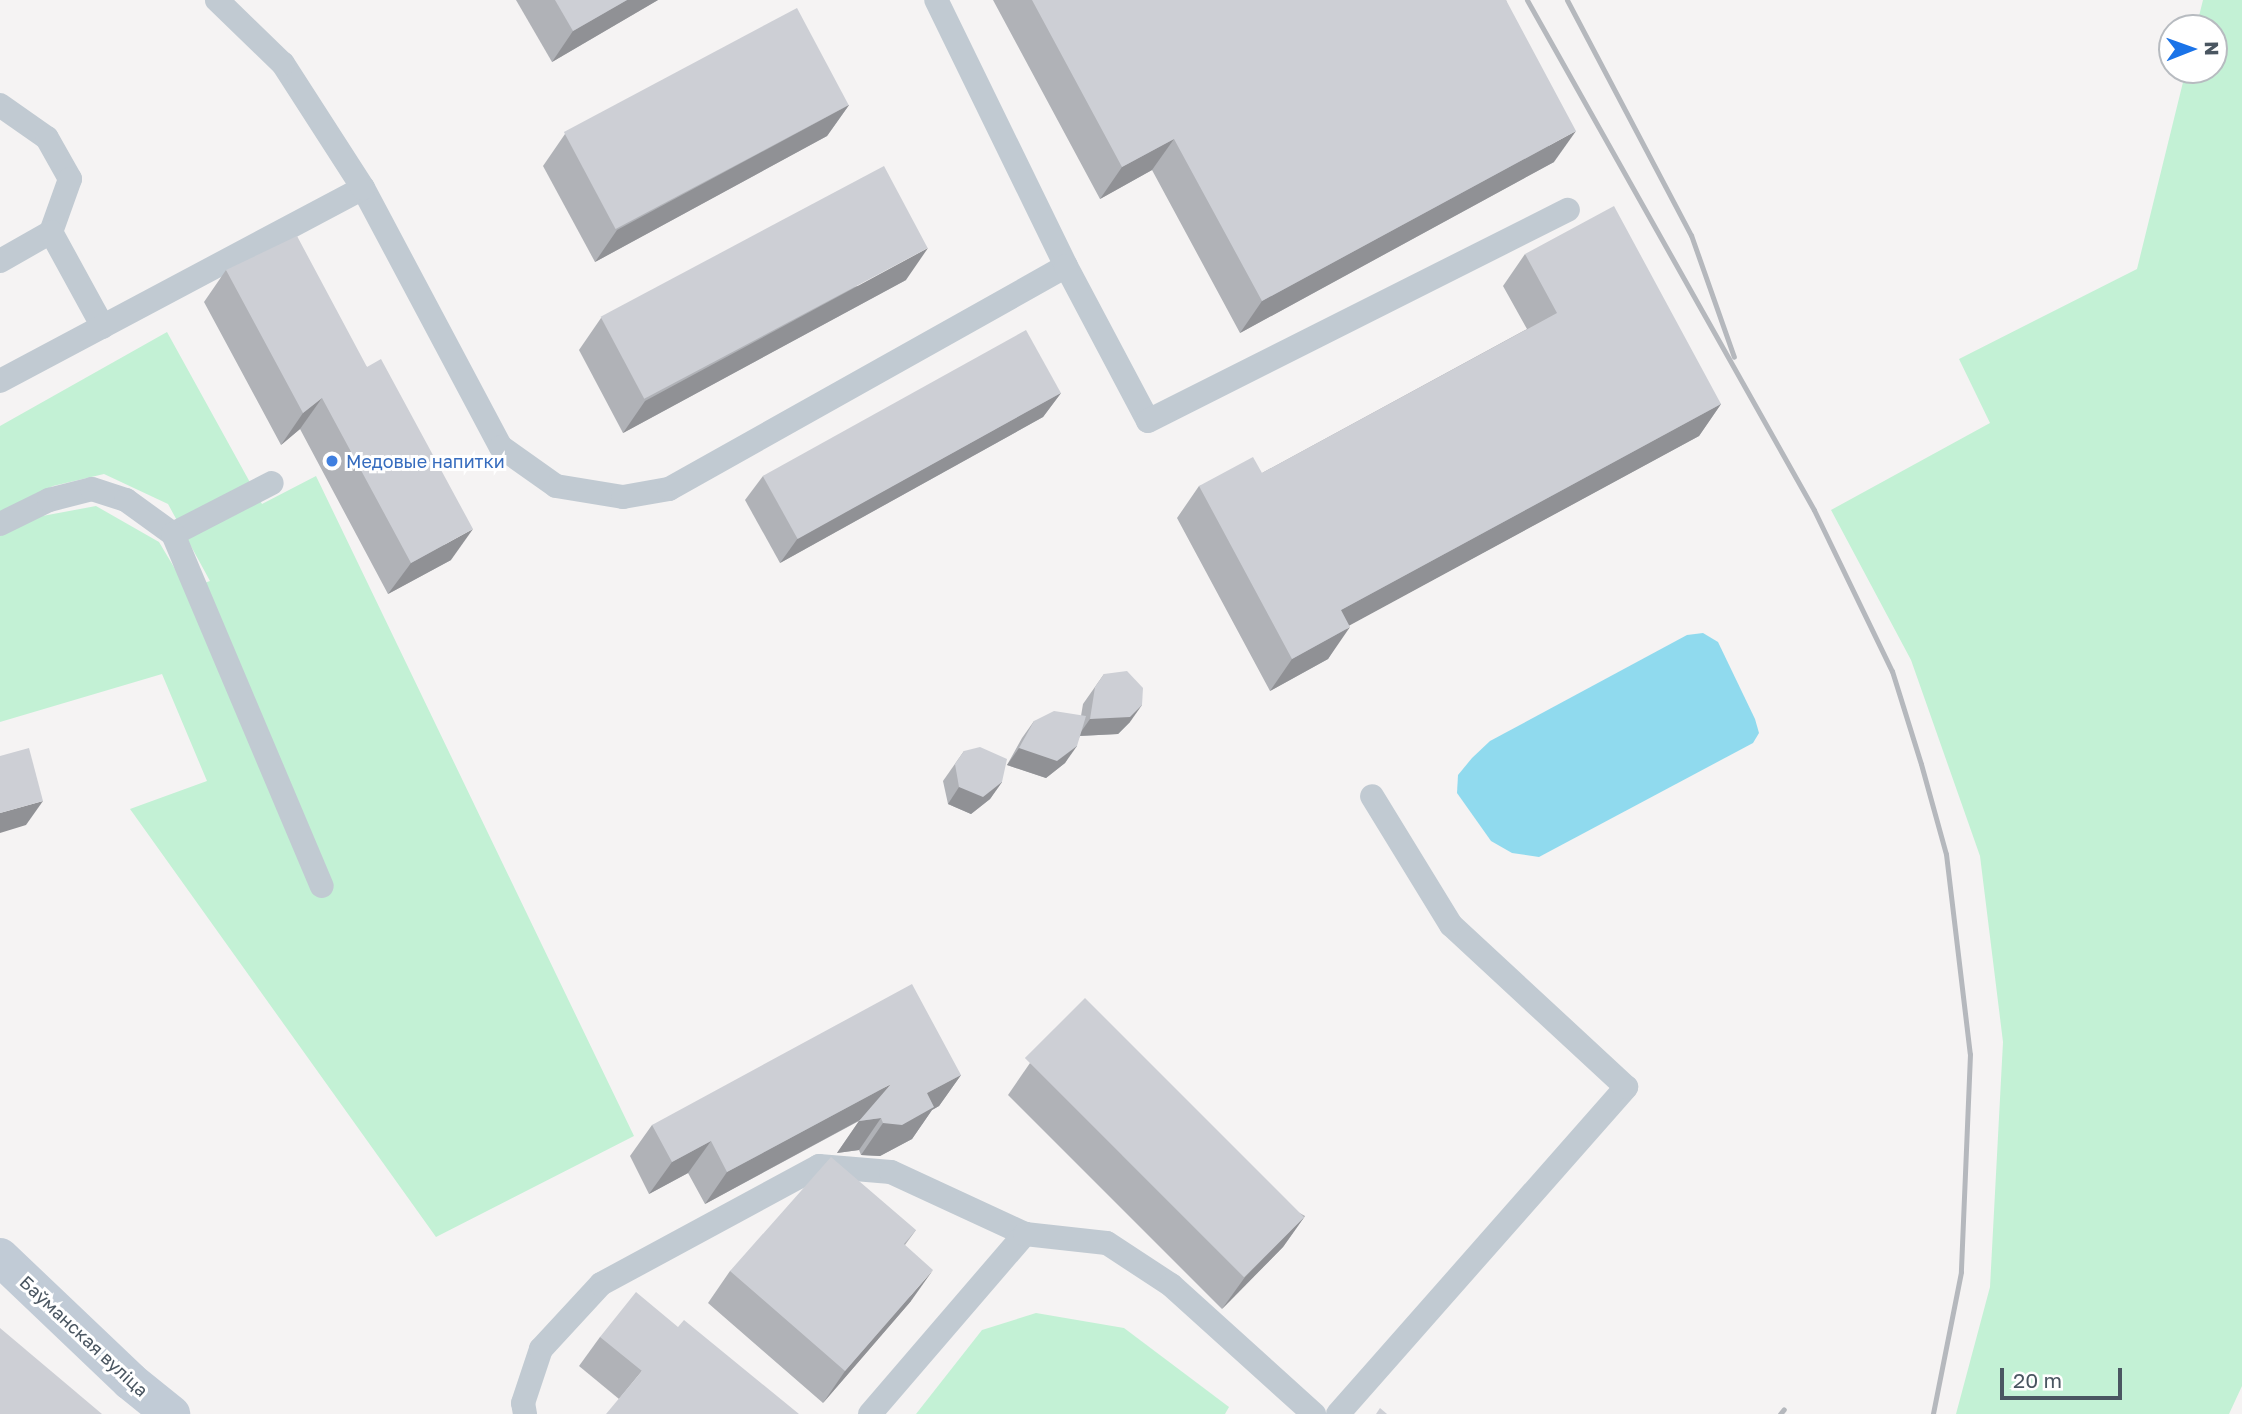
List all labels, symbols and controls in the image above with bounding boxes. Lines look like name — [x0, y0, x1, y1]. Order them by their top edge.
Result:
north arrow — [2158, 14, 2228, 84]
text: N — [2201, 41, 2224, 56]
place label: Медовые напитки — [346, 450, 505, 472]
marker: Медовые напитки — [324, 453, 340, 469]
street label: Баўманская вуліца — [15, 1271, 153, 1401]
scale bar — [2004, 1354, 2126, 1398]
text: 20 m — [2013, 1367, 2062, 1393]

